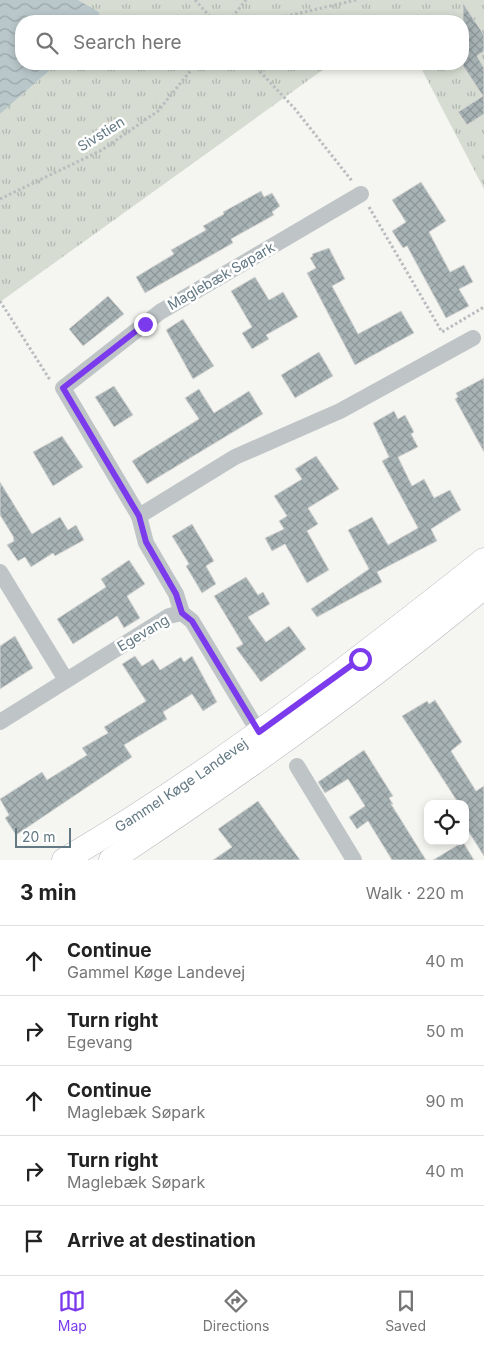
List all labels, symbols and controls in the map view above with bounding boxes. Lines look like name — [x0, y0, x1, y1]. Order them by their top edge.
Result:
search box — [15, 15, 469, 70]
icon: search — [33, 29, 61, 57]
text: Search here — [73, 31, 182, 54]
street label: Sivstien — [74, 113, 127, 155]
street label: Maglebæk Søpark — [164, 238, 278, 313]
route end — [134, 313, 157, 336]
street label: Egevang — [114, 610, 172, 655]
route start — [349, 648, 372, 671]
street label: Gammel Køge Landevej — [111, 734, 250, 835]
map controls — [424, 800, 469, 845]
button: locate — [424, 800, 469, 845]
scale bar — [15, 825, 71, 848]
text: 20 m — [22, 828, 56, 845]
text: 3 min — [20, 880, 76, 905]
text: Walk · 220 m — [366, 883, 464, 903]
text: Continue — [67, 939, 152, 962]
icon: ahead — [20, 947, 48, 975]
text: 40 m — [425, 951, 464, 971]
text: Gammel Køge Landevej — [67, 962, 245, 982]
text: Turn right — [67, 1009, 158, 1032]
icon: right — [20, 1017, 48, 1045]
text: 50 m — [426, 1021, 464, 1041]
text: Egevang — [67, 1032, 133, 1052]
text: Continue — [67, 1079, 152, 1102]
icon: ahead — [20, 1087, 48, 1115]
text: 90 m — [425, 1091, 464, 1111]
text: Maglebæk Søpark — [67, 1102, 205, 1122]
text: Turn right — [67, 1149, 158, 1172]
icon: right — [20, 1157, 48, 1185]
text: 40 m — [425, 1161, 464, 1181]
text: Maglebæk Søpark — [67, 1172, 205, 1192]
icon: arrive — [20, 1227, 48, 1255]
text: Arrive at destination — [67, 1229, 256, 1252]
tab: Map — [58, 1287, 87, 1334]
tab: Directions — [203, 1287, 269, 1334]
tab: Saved — [385, 1287, 426, 1334]

